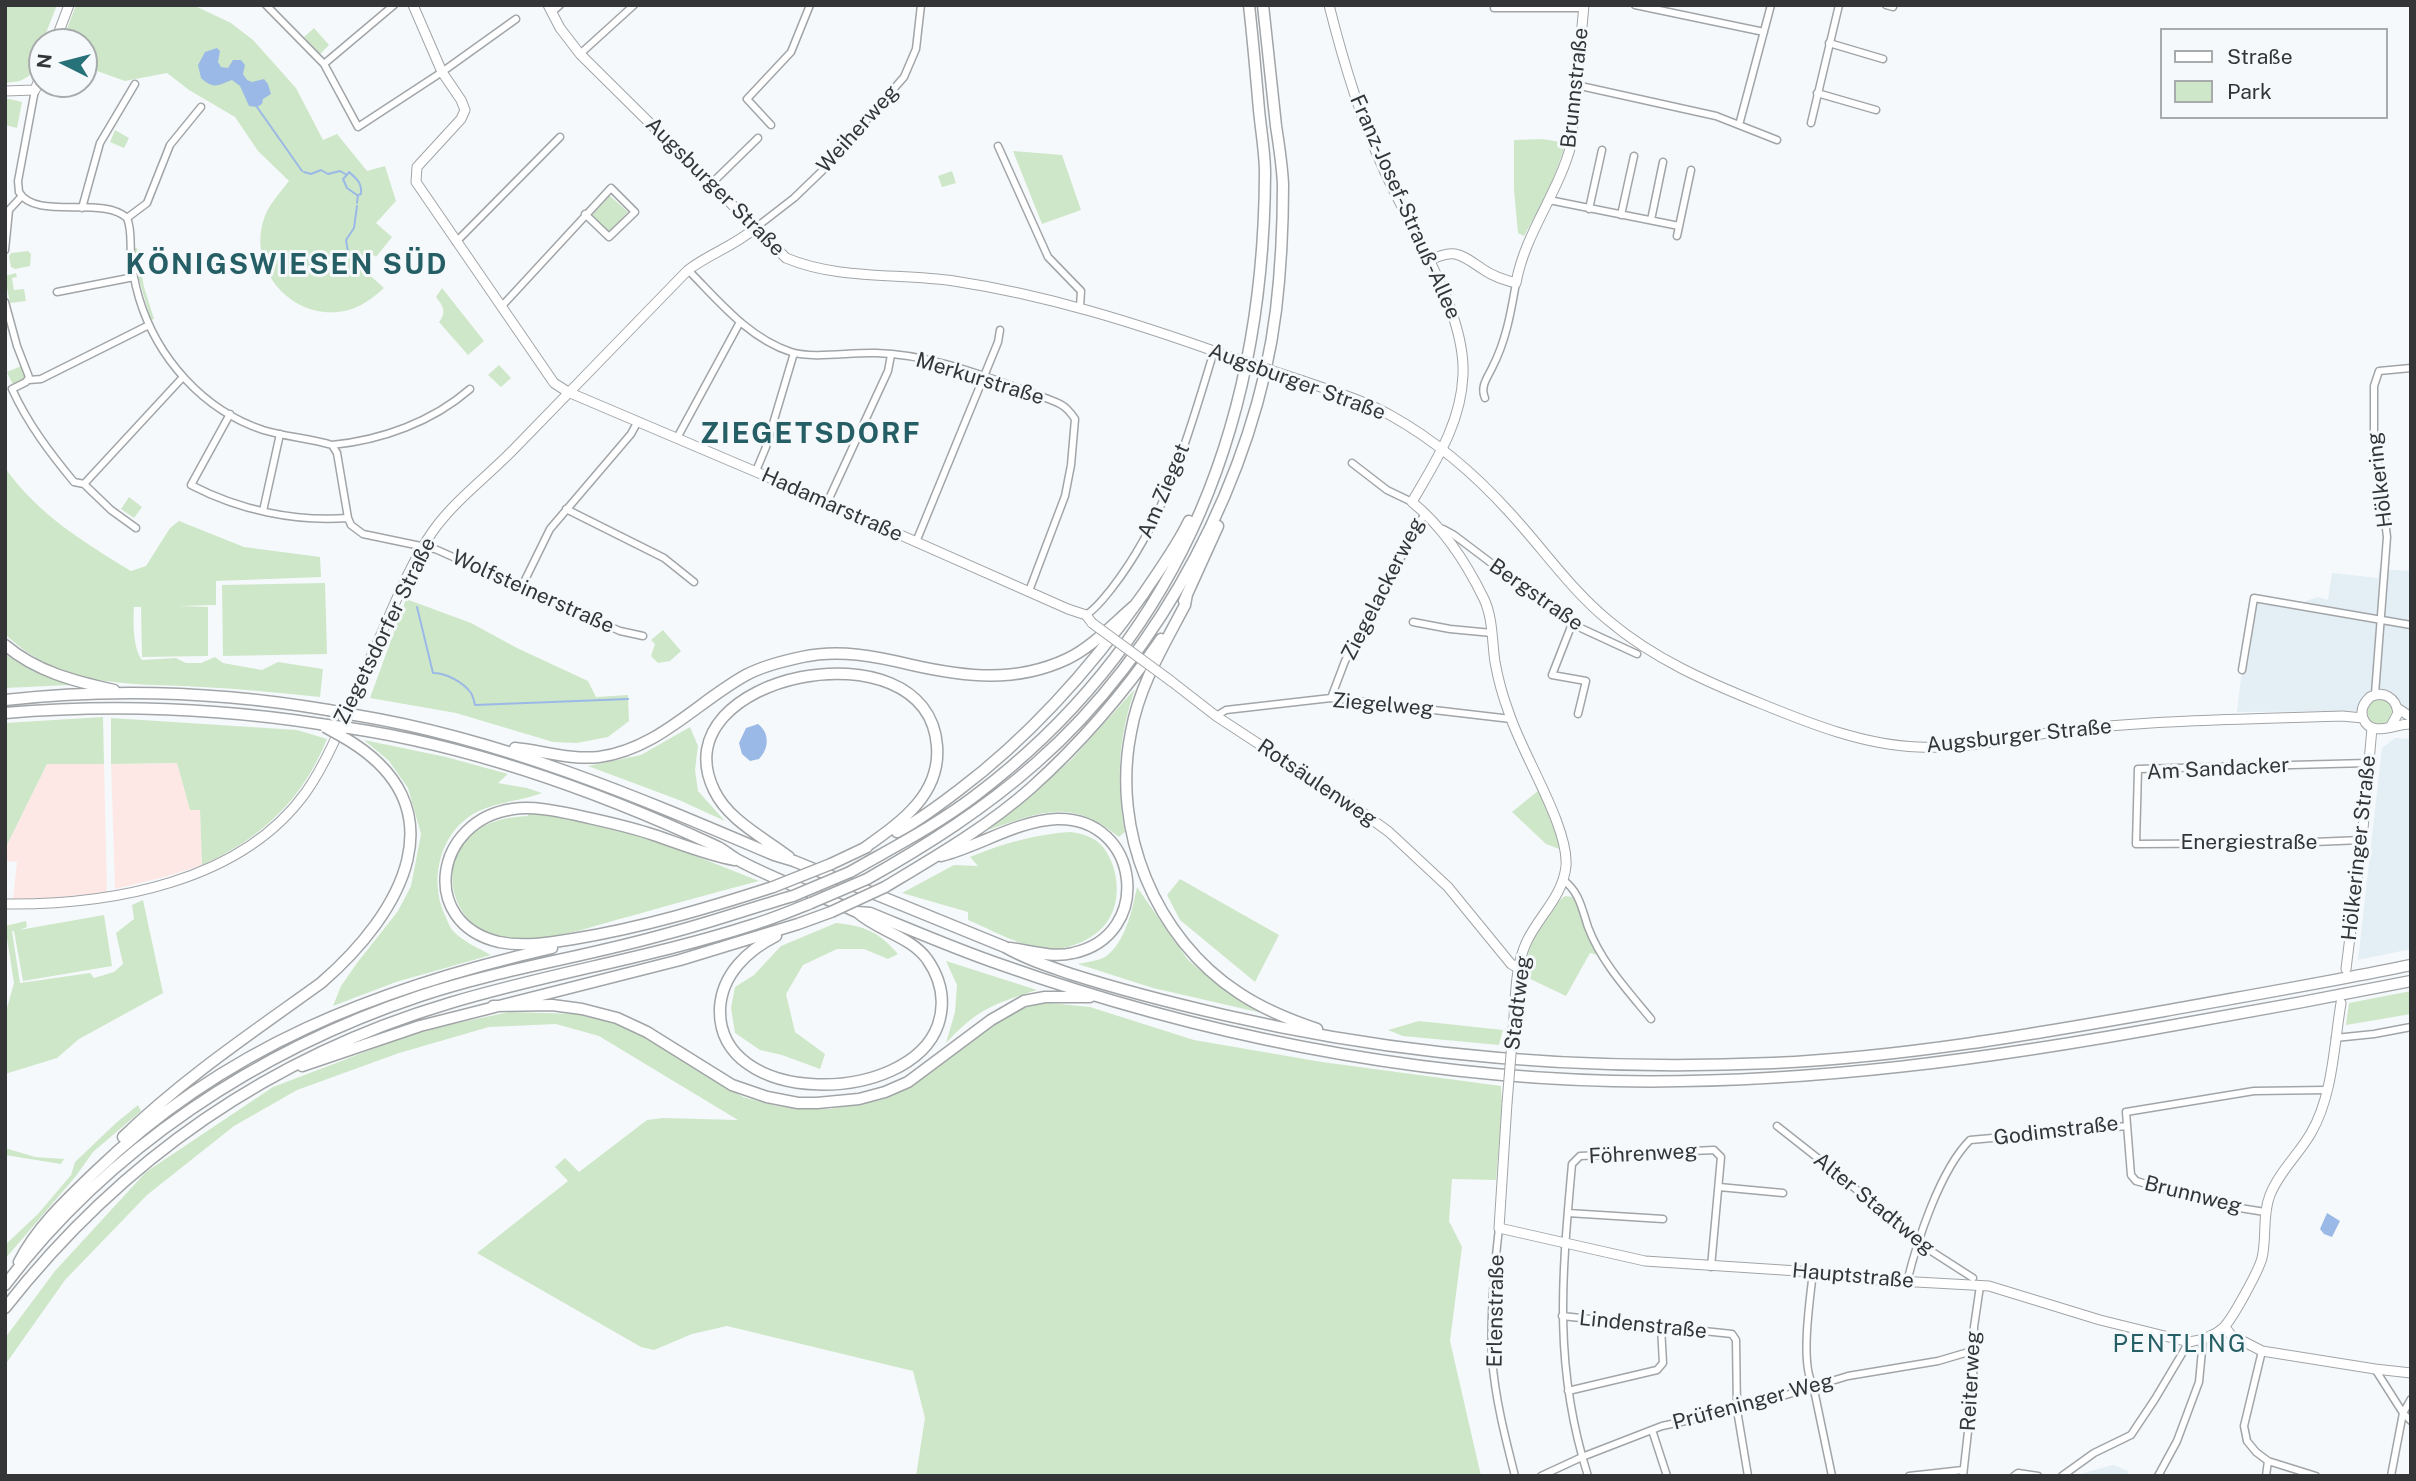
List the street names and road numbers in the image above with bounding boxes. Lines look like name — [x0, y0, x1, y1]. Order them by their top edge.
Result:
street label: Brunnstraße — [1556, 27, 1594, 149]
street label: Weiherweg — [812, 80, 904, 178]
street label: Franz-Josef-Strauß-Allee — [1344, 91, 1466, 323]
street label: Augsburger Straße — [640, 112, 790, 262]
street label: Augsburger Straße — [1205, 338, 1389, 426]
street label: Merkurstraße — [913, 348, 1047, 410]
street label: Hölkering — [2362, 431, 2398, 529]
street label: Am Zieget — [1133, 440, 1195, 542]
street label: Hadamarstraße — [757, 463, 907, 547]
street label: Ziegelackerweg — [1336, 514, 1430, 664]
street label: Ziegetsdorfer Straße — [329, 533, 441, 729]
street label: Wolfsteinerstraße — [448, 545, 618, 639]
street label: Bergstraße — [1484, 553, 1588, 637]
street label: Ziegelweg — [1331, 688, 1435, 722]
street label: Augsburger Straße — [1925, 714, 2113, 758]
street label: Rotsäulenweg — [1253, 734, 1381, 832]
street label: Am Sandacker — [2146, 753, 2290, 785]
street label: Hölkeringer Straße — [2337, 754, 2381, 942]
street label: Energiestraße — [2180, 830, 2318, 856]
street label: Stadtweg — [1500, 954, 1536, 1052]
street label: Godimstraße — [1992, 1111, 2120, 1151]
street label: Föhrenweg — [1588, 1139, 1698, 1169]
street label: Alter Stadtweg — [1808, 1147, 1940, 1261]
street label: Brunnweg — [2142, 1171, 2244, 1219]
street label: Erlenstraße — [1482, 1254, 1510, 1368]
street label: Hauptstraße — [1791, 1258, 1915, 1294]
street label: Lindenstraße — [1578, 1306, 1708, 1344]
street label: Reiterweg — [1956, 1330, 1986, 1432]
street label: Prüfeninger Weg — [1670, 1368, 1836, 1436]

